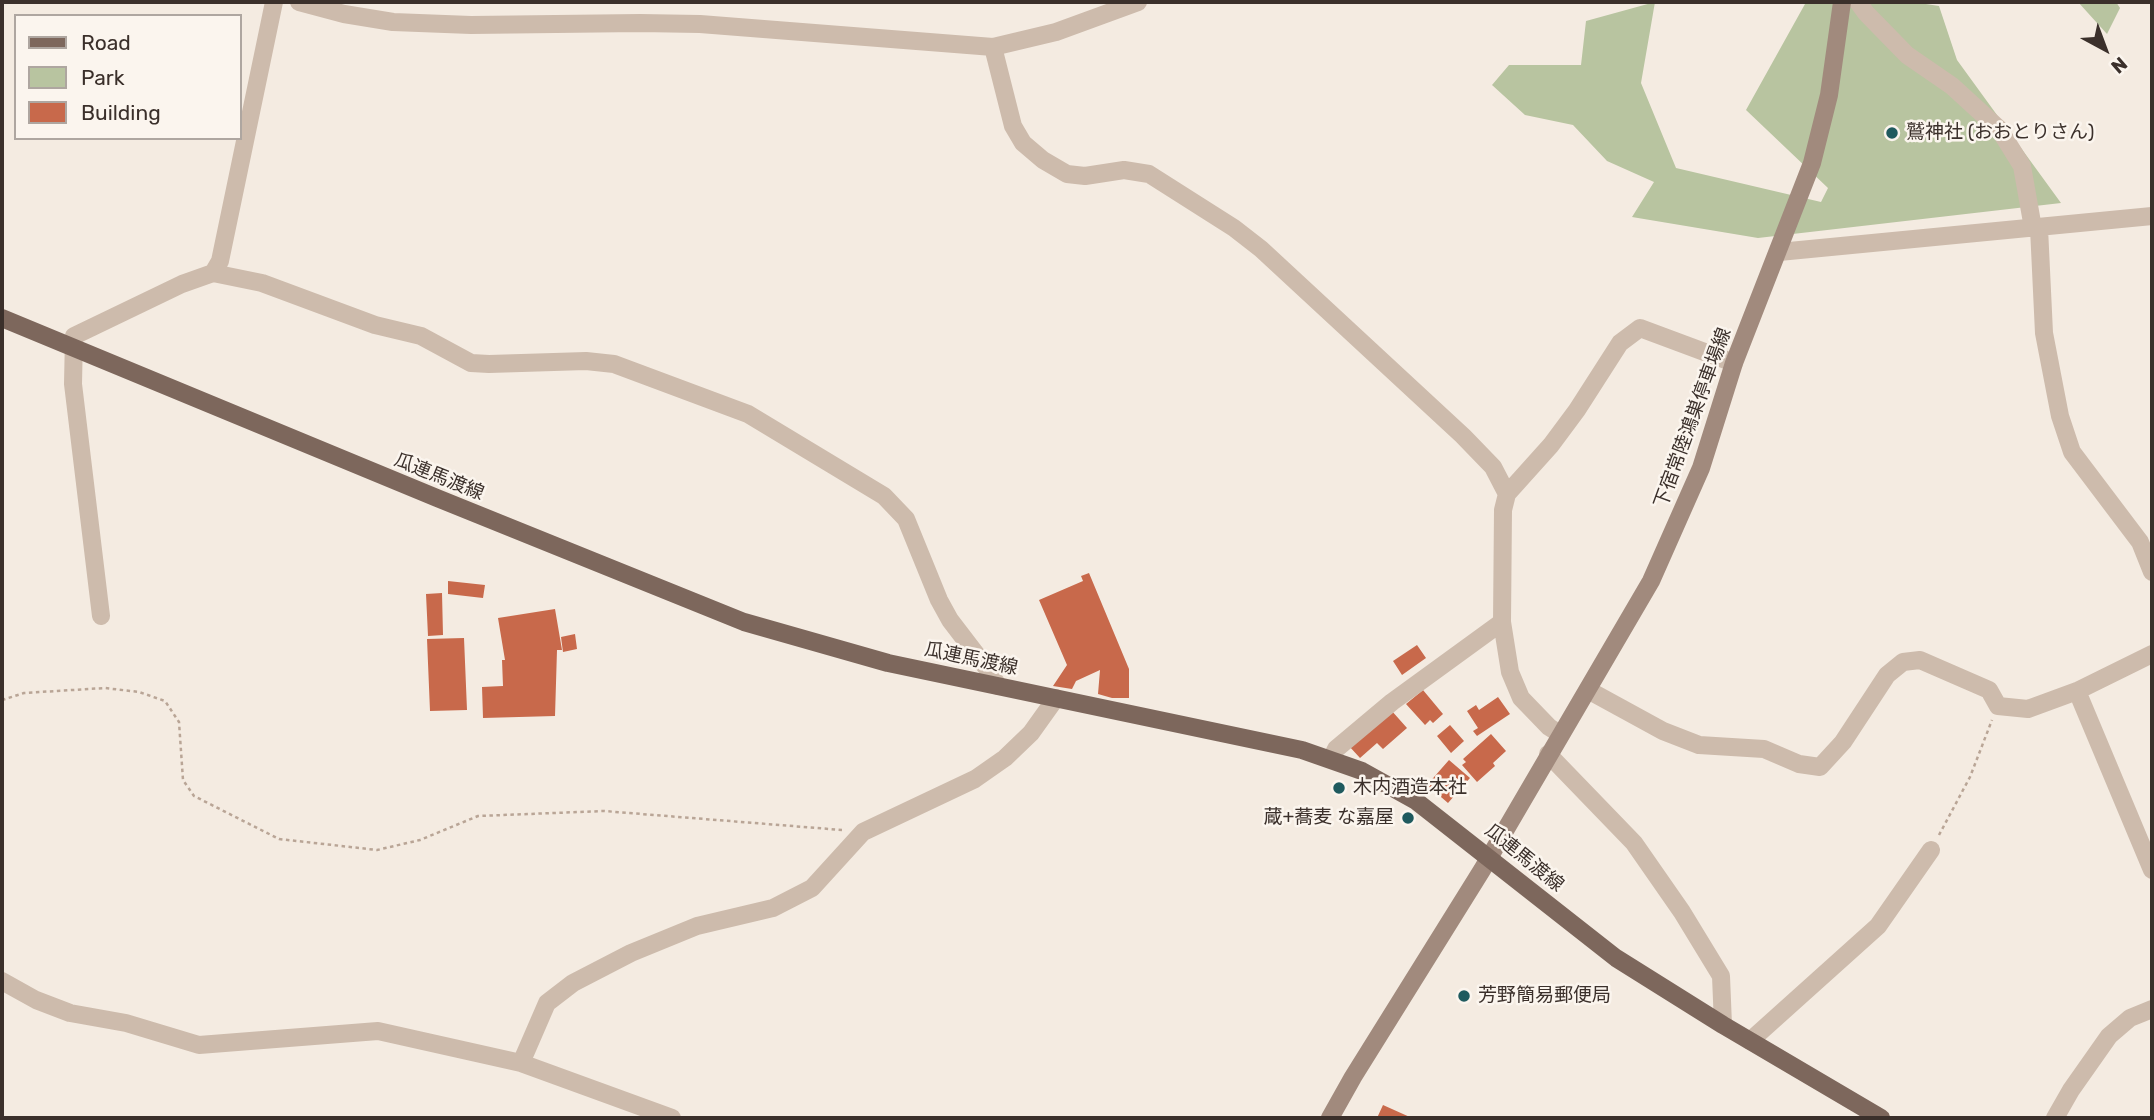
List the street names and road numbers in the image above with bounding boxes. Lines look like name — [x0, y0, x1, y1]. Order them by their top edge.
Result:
street label: 下宿常陸鴻巣停車場線 — [1650, 325, 1736, 511]
street label: 瓜連馬渡線 — [391, 449, 487, 505]
street label: 瓜連馬渡線 — [922, 638, 1020, 680]
street label: 瓜連馬渡線 — [1480, 819, 1568, 897]

